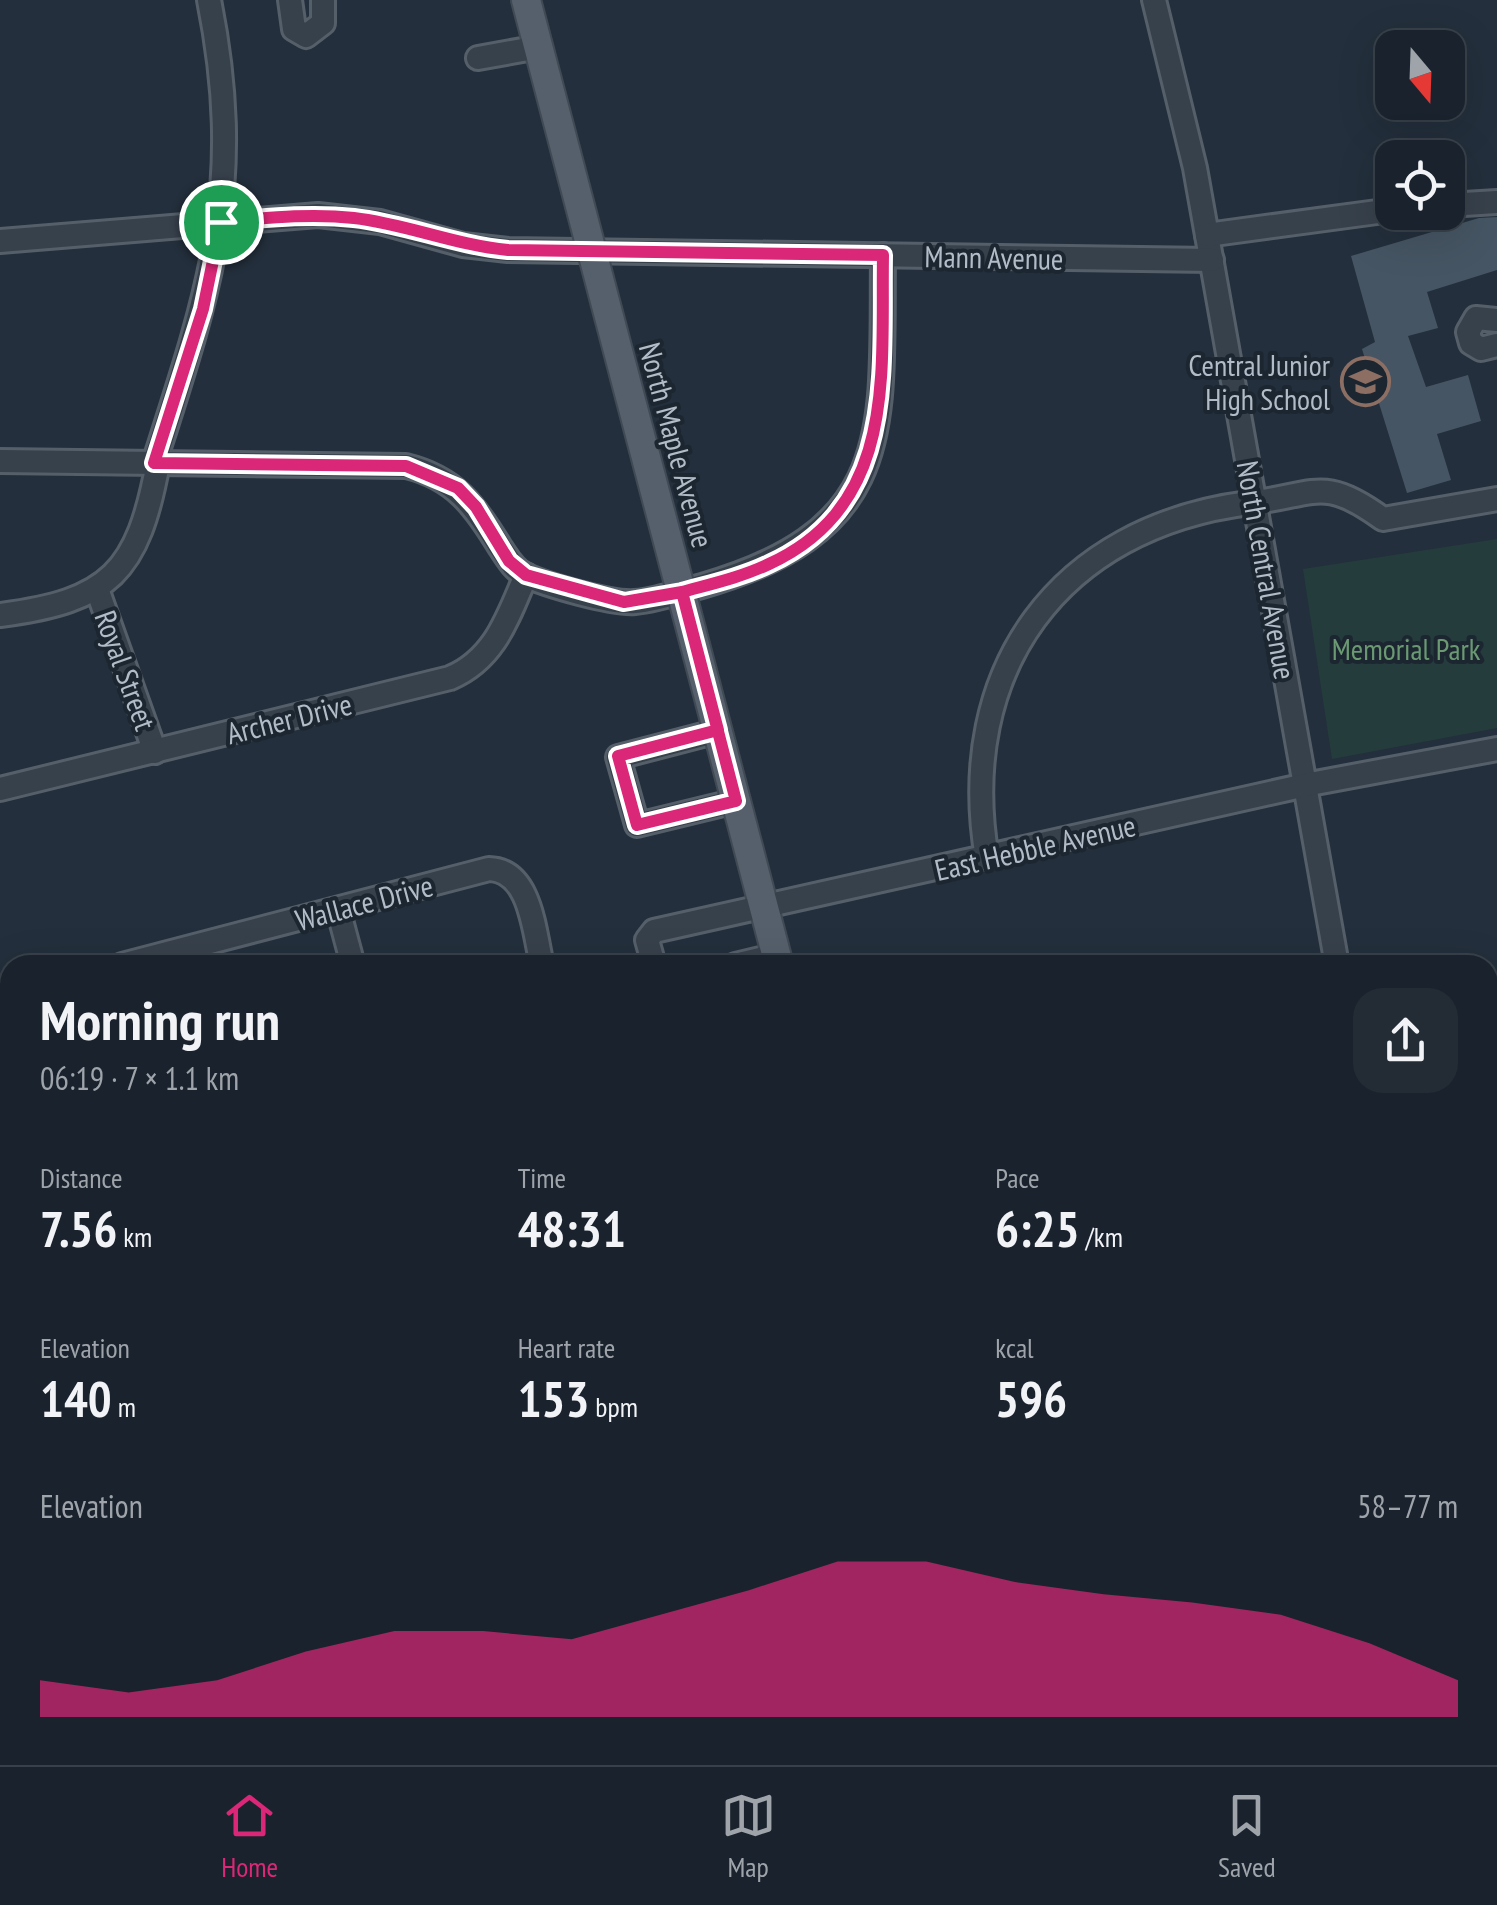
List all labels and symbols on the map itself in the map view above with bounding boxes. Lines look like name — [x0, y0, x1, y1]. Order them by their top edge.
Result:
north arrow — [1375, 30, 1465, 120]
pin — [179, 180, 264, 265]
street label: Mann Avenue — [924, 236, 1064, 278]
street label: North Maple Avenue — [631, 338, 723, 552]
place label: Central Junior High School — [1189, 345, 1331, 418]
school or university icon: Central Junior High School — [1339, 355, 1391, 407]
street label: North Central Avenue — [1229, 458, 1305, 682]
street label: Royal Street — [86, 605, 166, 736]
park label: Memorial Park — [1332, 629, 1481, 668]
street label: Archer Drive — [222, 684, 356, 752]
street label: East Hebble Avenue — [931, 805, 1139, 889]
street label: Wallace Drive — [291, 865, 437, 939]

